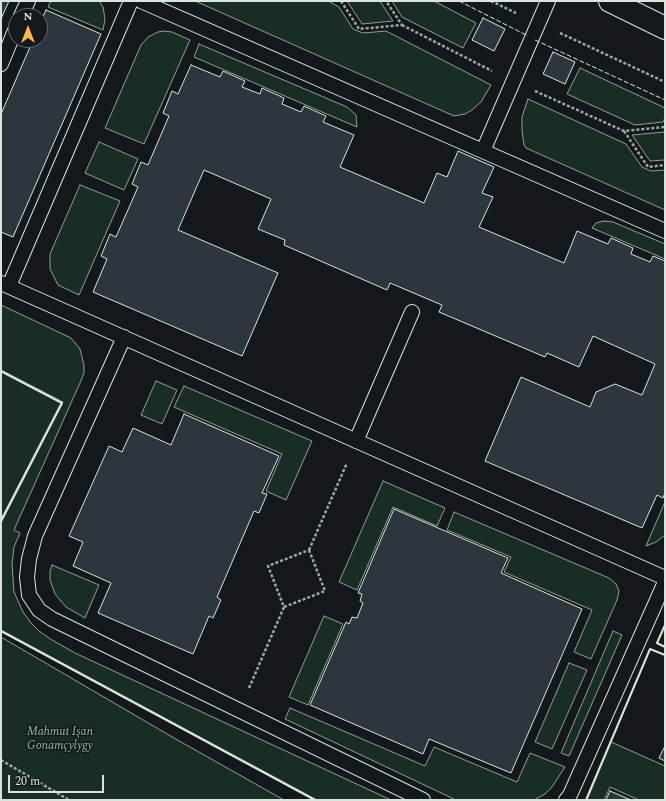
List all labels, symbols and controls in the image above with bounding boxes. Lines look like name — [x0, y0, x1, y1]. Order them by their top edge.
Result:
north arrow — [8, 8, 48, 48]
text: N — [24, 8, 32, 25]
park label: Mahmut Işan Gonamçylygy — [27, 726, 93, 754]
scale bar — [10, 767, 106, 793]
text: 20 m — [15, 772, 40, 791]

